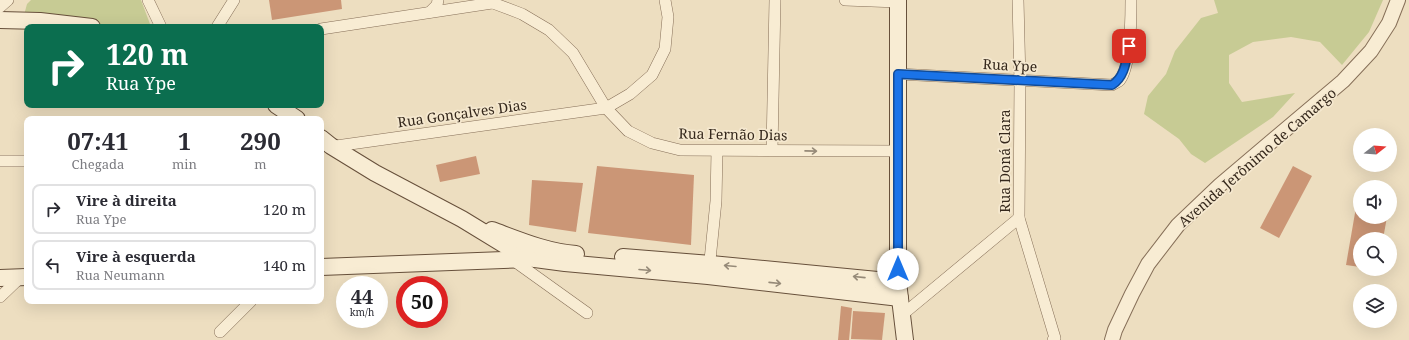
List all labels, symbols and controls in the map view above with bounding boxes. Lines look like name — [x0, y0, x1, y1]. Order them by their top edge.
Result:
pin — [1112, 29, 1146, 63]
text: 120 m — [106, 35, 188, 73]
icon: arrive — [1118, 35, 1140, 57]
icon: right — [40, 40, 92, 92]
street label: Rua Ype — [982, 54, 1038, 76]
text: Rua Ype — [106, 71, 176, 95]
street label: Avenida Jerônimo de Camargo — [1174, 83, 1340, 231]
street label: Rua Gonçalves Dias — [396, 95, 528, 131]
street label: Rua Doná Clara — [995, 109, 1014, 213]
text: 07:41 — [67, 124, 129, 157]
text: 1 — [178, 124, 191, 157]
text: 290 — [240, 124, 281, 157]
street label: Rua Fernão Dias — [678, 124, 788, 144]
north arrow — [1353, 128, 1397, 172]
map controls — [1353, 128, 1397, 328]
one-way arrow — [804, 147, 817, 155]
text: Chegada — [72, 155, 124, 173]
text: min — [172, 155, 197, 173]
text: m — [254, 155, 267, 173]
button: sound — [1353, 180, 1397, 224]
text: Vire à direita — [76, 190, 177, 210]
icon: right — [42, 198, 64, 220]
text: 120 m — [263, 199, 306, 219]
text: Rua Ype — [76, 210, 127, 228]
button: search — [1353, 232, 1397, 276]
text: Vire à esquerda — [76, 246, 196, 266]
position arrow — [877, 248, 919, 290]
icon: left — [42, 254, 64, 276]
text: 140 m — [263, 255, 306, 275]
one-way arrow — [724, 262, 737, 269]
text: Rua Neumann — [76, 266, 165, 284]
one-way arrow — [638, 267, 651, 274]
one-way arrow — [853, 274, 866, 281]
speed limit sign: 50 — [396, 276, 448, 328]
one-way arrow — [768, 280, 781, 287]
text: 44 — [351, 283, 373, 310]
button: layers — [1353, 284, 1397, 328]
text: km/h — [350, 305, 374, 319]

